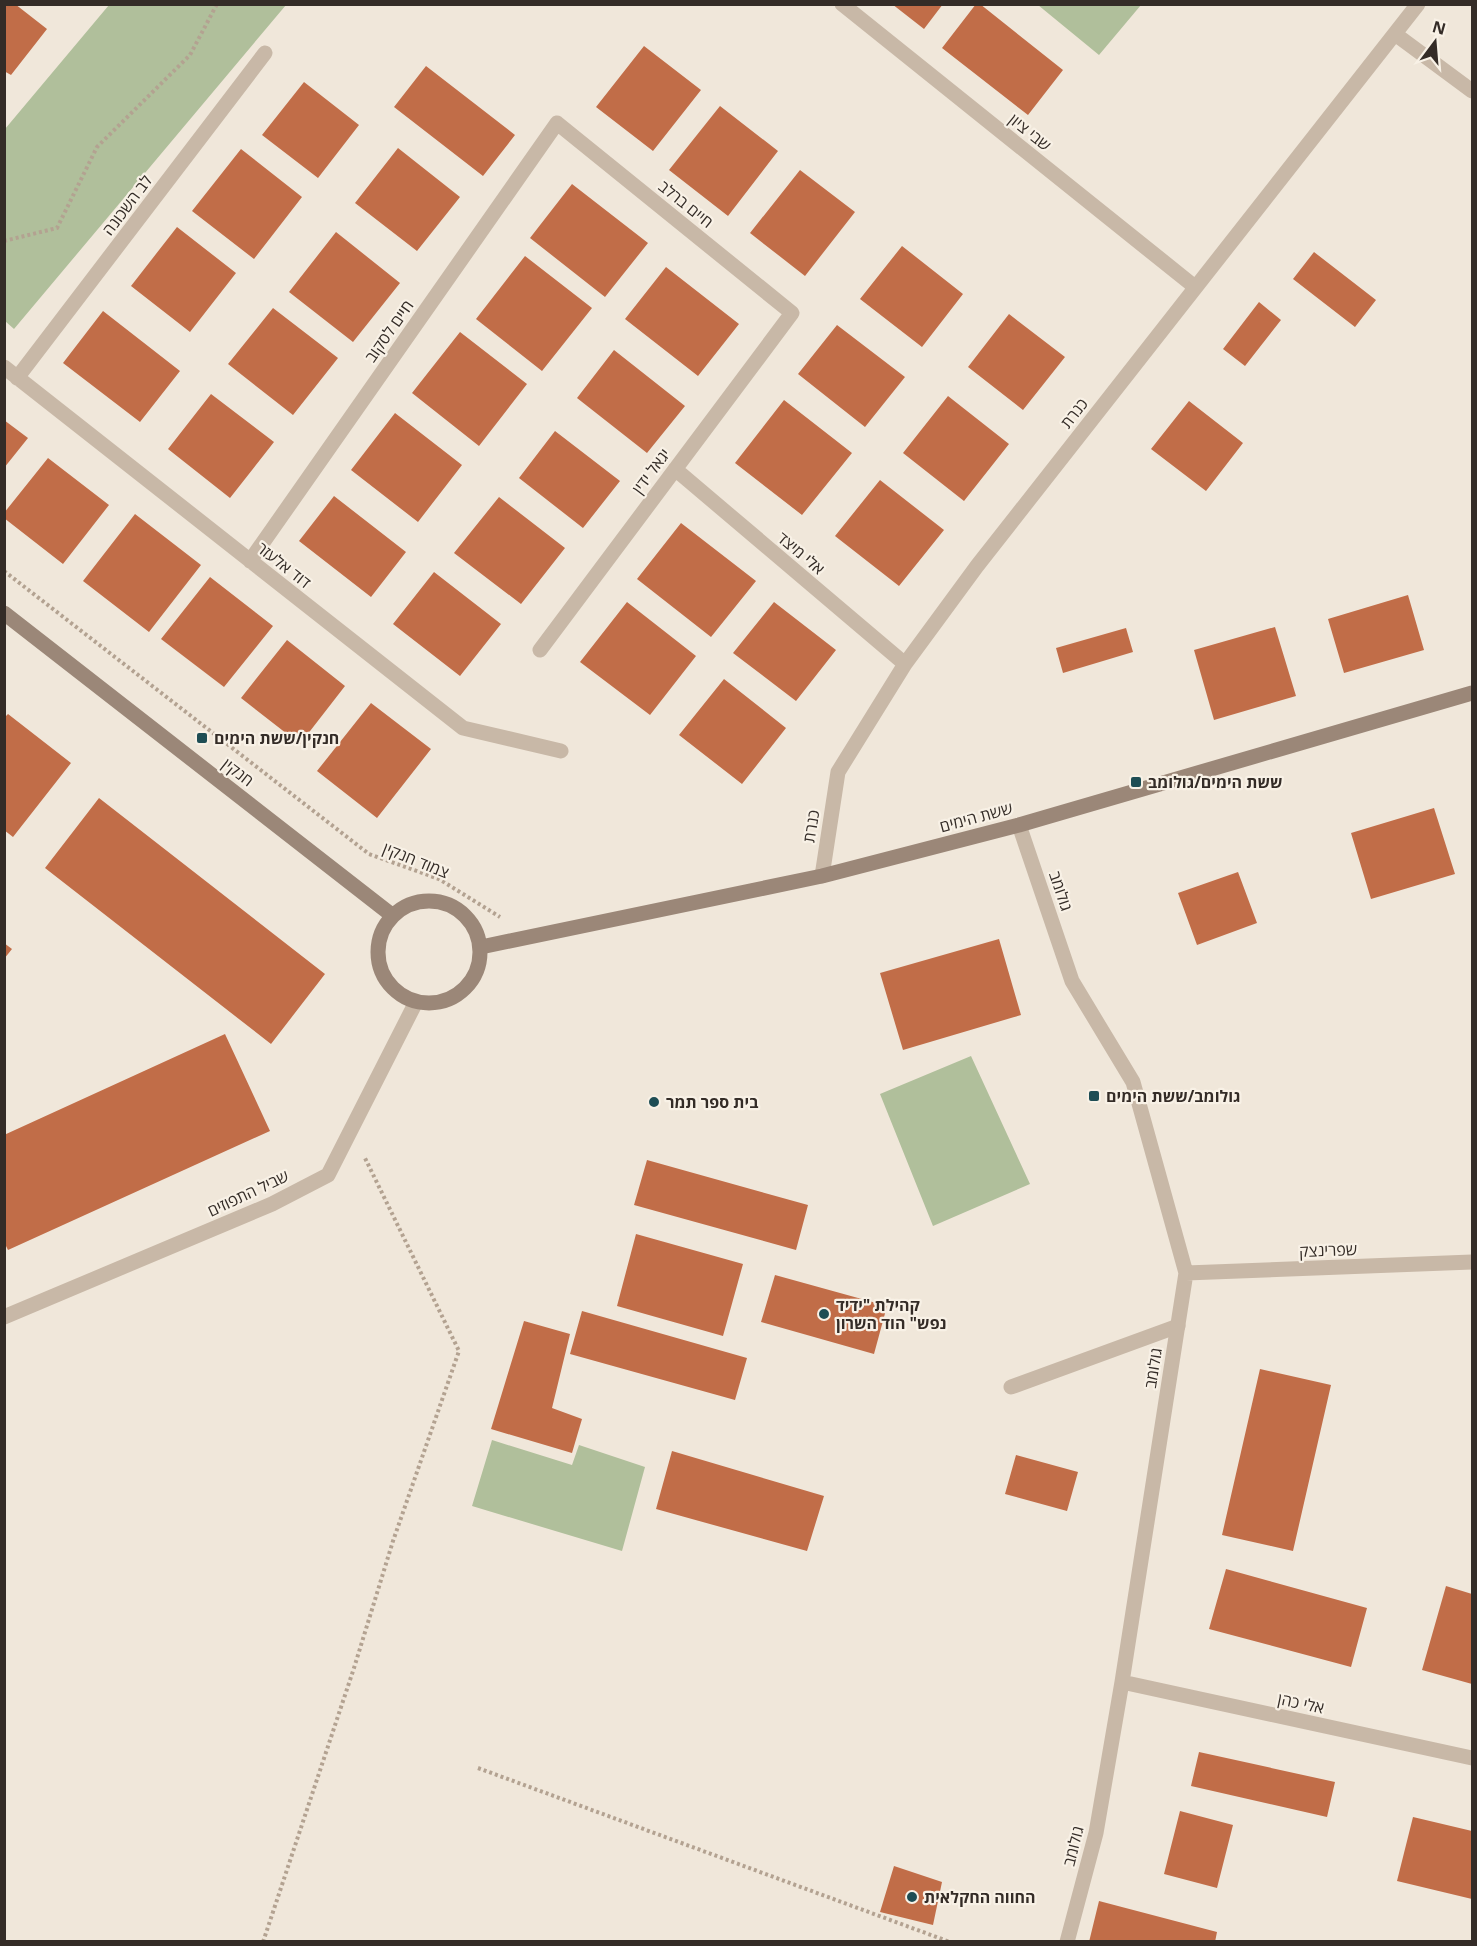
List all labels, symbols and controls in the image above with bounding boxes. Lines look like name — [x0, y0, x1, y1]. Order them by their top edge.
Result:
north arrow — [1405, 12, 1465, 72]
text: N — [1430, 15, 1448, 40]
street label: שבי ציון — [1004, 108, 1056, 156]
street label: לב השכונה — [97, 170, 157, 240]
street label: חיים ברלב — [654, 175, 718, 233]
street label: חיים לסקוב — [360, 296, 418, 366]
street label: כנרת — [1055, 393, 1093, 433]
street label: יגאל ידין — [627, 444, 675, 498]
street label: אלי מיצד — [773, 527, 829, 579]
street label: דוד אלעזר — [252, 537, 316, 593]
place label: חנקין/ששת הימים — [214, 727, 339, 749]
marker: חנקין/ששת הימים — [195, 731, 209, 745]
street label: חנקין — [218, 753, 258, 791]
place label: ששת הימים/גולומב — [1148, 771, 1283, 793]
marker: ששת הימים/גולומב — [1129, 775, 1143, 789]
street label: ששת הימים — [937, 797, 1015, 837]
street label: כנרת — [798, 808, 824, 844]
street label: צמוד חנקין — [380, 837, 452, 883]
street label: גולומב — [1044, 868, 1078, 914]
place label: גולומב/ששת הימים — [1106, 1085, 1241, 1107]
marker: גולומב/ששת הימים — [1087, 1089, 1101, 1103]
place label: בית ספר תמר — [666, 1091, 758, 1113]
marker: בית ספר תמר — [647, 1095, 661, 1109]
street label: שביל התפוזים — [204, 1165, 292, 1221]
street label: שפרינצק — [1299, 1238, 1357, 1262]
place label: קהילת "ידיד נפש" הוד השרון — [836, 1294, 946, 1334]
marker: קהילת "ידיד נפש" הוד השרון — [817, 1307, 831, 1321]
street label: גולומב — [1139, 1346, 1167, 1390]
street label: אלי כהן — [1276, 1687, 1326, 1719]
street label: גולומב — [1057, 1824, 1089, 1868]
place label: החווה החקלאית — [924, 1886, 1036, 1908]
marker: החווה החקלאית — [905, 1890, 919, 1904]

